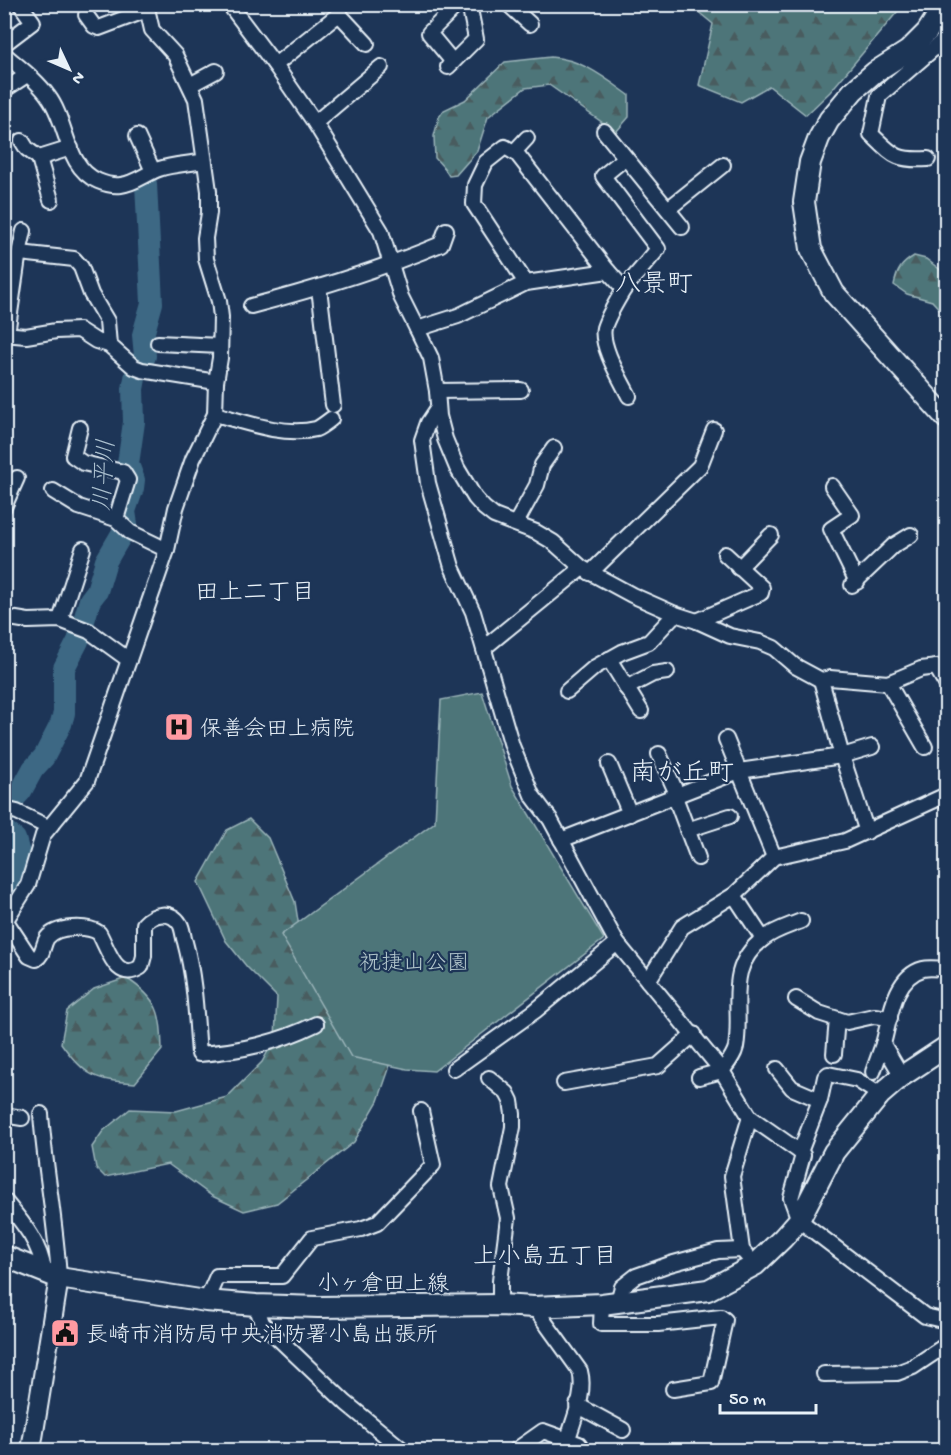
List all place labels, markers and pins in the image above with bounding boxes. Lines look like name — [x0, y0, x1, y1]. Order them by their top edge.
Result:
hospital icon: 保善会田上病院 — [163, 711, 195, 743]
place label: 保善会田上病院 — [200, 717, 354, 744]
public building icon: 長崎市消防局中央消防署小島出張所 — [49, 1317, 81, 1349]
place label: 長崎市消防局中央消防署小島出張所 — [86, 1322, 438, 1350]

